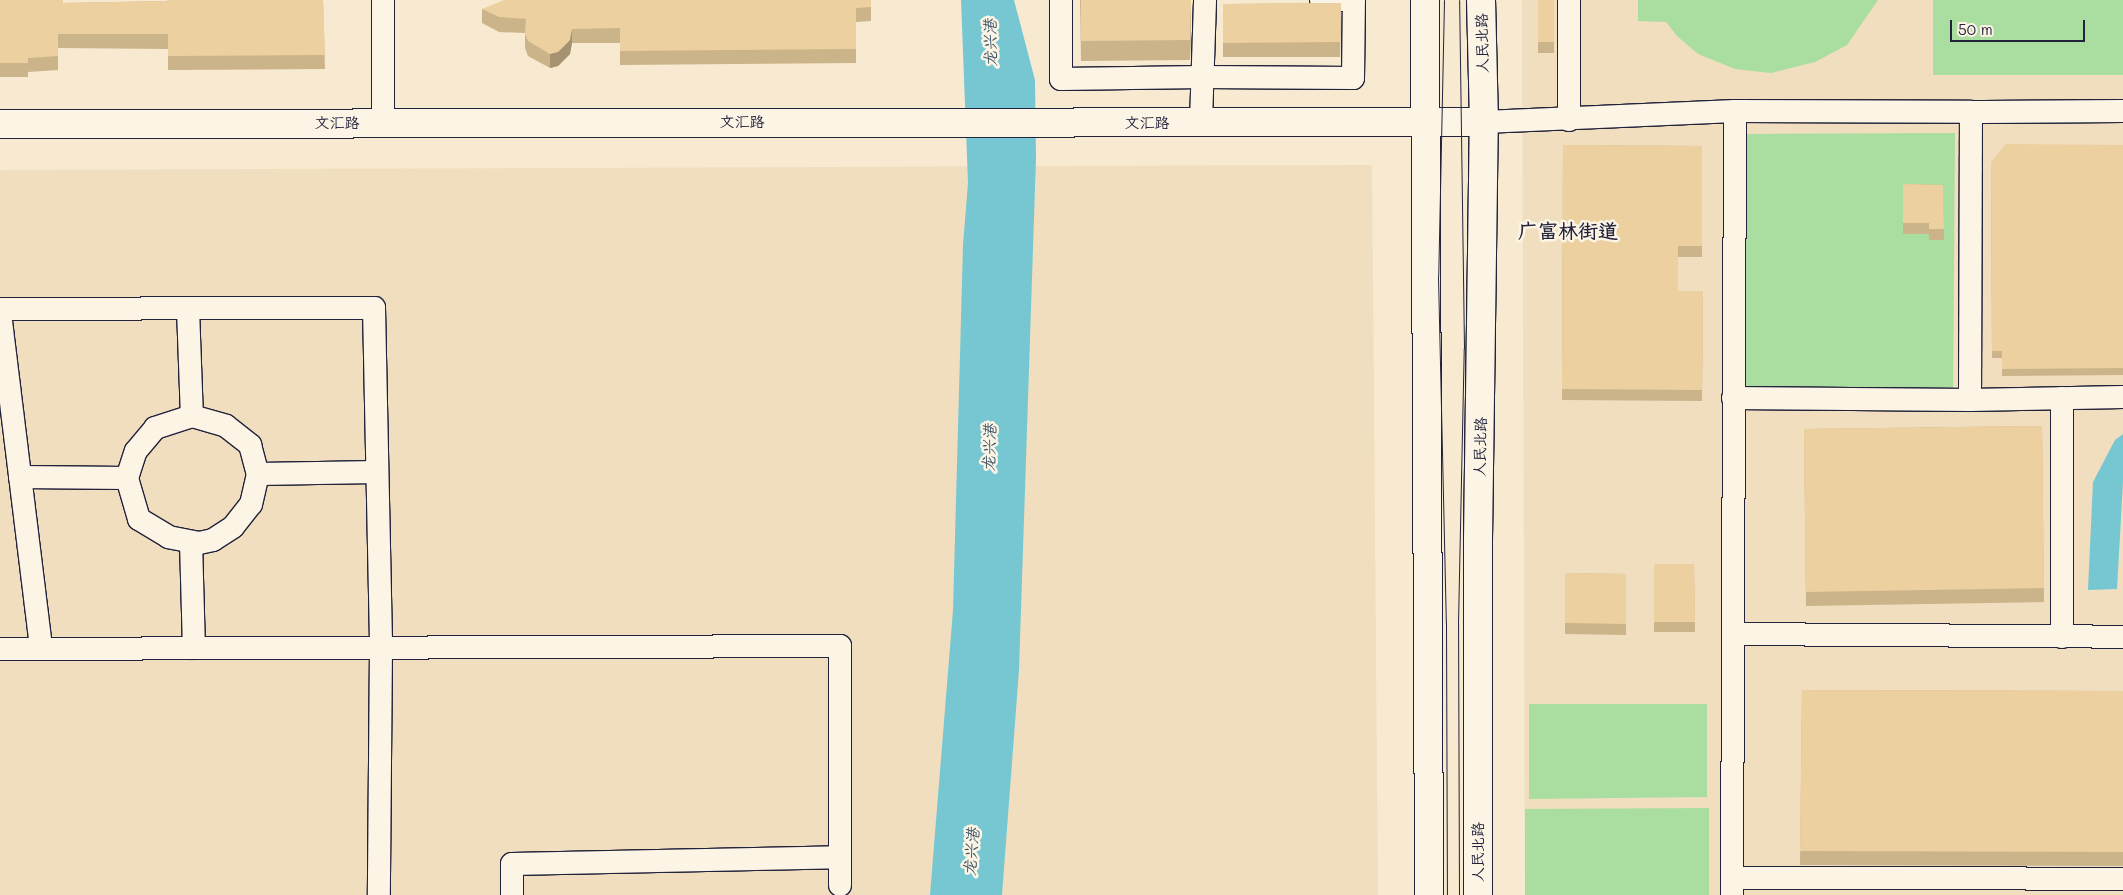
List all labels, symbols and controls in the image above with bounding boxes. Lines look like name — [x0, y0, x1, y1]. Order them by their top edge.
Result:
scale bar — [1953, 10, 2088, 42]
street label: 人民北路 — [1472, 13, 1492, 73]
water label: 龙兴港 — [980, 19, 1000, 67]
text: 50 m — [1958, 19, 1993, 39]
street label: 文汇路 — [720, 113, 764, 131]
street label: 文汇路 — [315, 114, 359, 132]
street label: 文汇路 — [1125, 114, 1169, 132]
district label: 广富林街道 — [1518, 218, 1618, 242]
street label: 人民北路 — [1470, 417, 1490, 477]
water label: 龙兴港 — [979, 424, 999, 472]
street label: 人民北路 — [1469, 822, 1487, 882]
water label: 龙兴港 — [959, 827, 983, 877]

